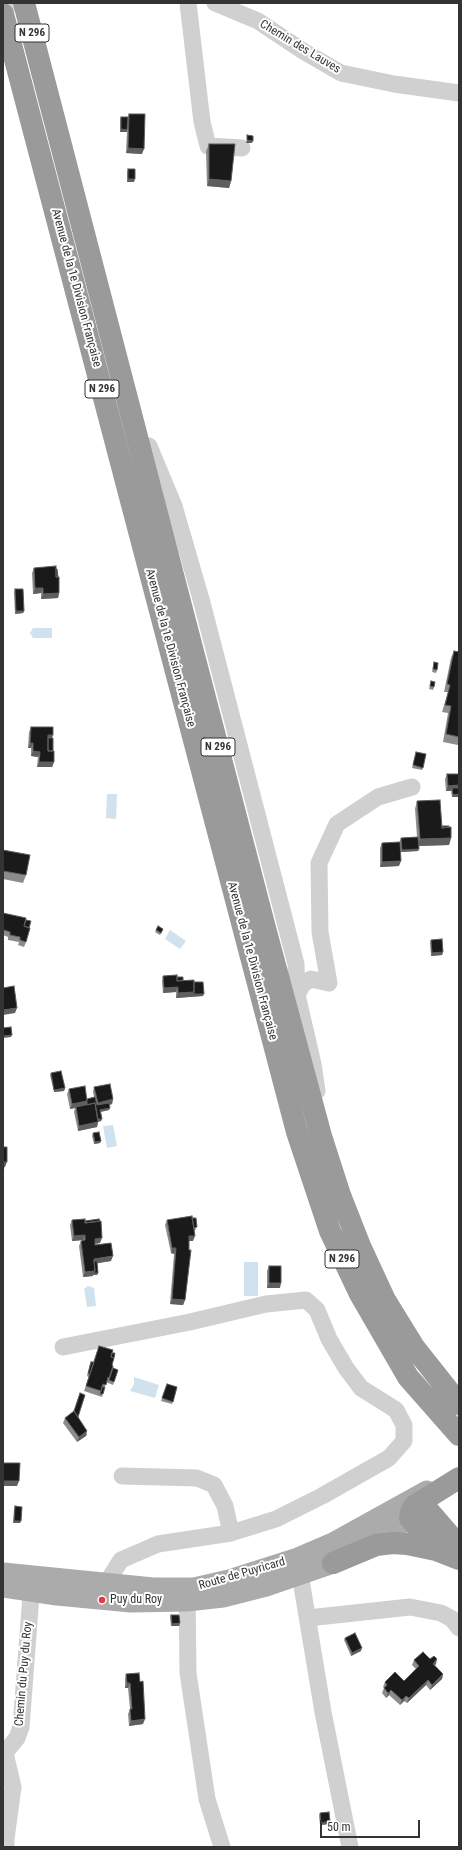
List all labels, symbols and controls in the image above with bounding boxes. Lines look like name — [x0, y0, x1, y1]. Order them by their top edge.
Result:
street label: Chemin des Lauves — [257, 17, 343, 77]
road number: N 296 — [15, 24, 49, 42]
street label: Avenue de la 1e Division Française — [48, 207, 104, 369]
road number: N 296 — [85, 380, 119, 398]
street label: Avenue de la 1e Division Française — [142, 567, 198, 729]
road number: N 296 — [201, 738, 235, 756]
street label: Avenue de la 1e Division Française — [224, 880, 280, 1042]
road number: N 296 — [325, 1250, 359, 1268]
street label: Route de Puyricard — [197, 1555, 287, 1593]
place label: Puy du Roy — [110, 1593, 162, 1607]
marker: Puy du Roy — [97, 1595, 107, 1605]
street label: Chemin du Puy du Roy — [12, 1621, 36, 1727]
scale bar — [322, 1812, 422, 1838]
text: 50 m — [327, 1820, 351, 1834]

